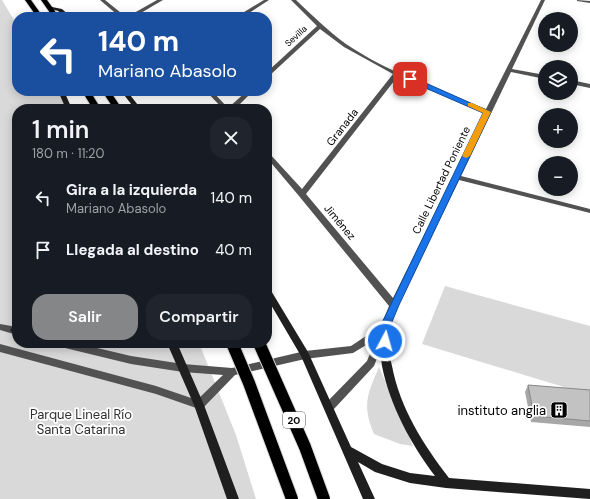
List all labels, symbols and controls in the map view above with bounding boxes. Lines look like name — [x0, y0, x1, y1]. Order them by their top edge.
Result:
map controls — [538, 12, 578, 196]
button: sound — [538, 12, 578, 52]
text: 140 m — [98, 23, 179, 60]
street label: Sevilla — [282, 23, 310, 49]
icon: left — [32, 28, 84, 80]
text: Mariano Abasolo — [98, 59, 237, 83]
button: layers — [538, 60, 578, 100]
pin — [393, 62, 427, 96]
icon: arrive — [399, 68, 421, 90]
street label: Granada — [323, 106, 361, 148]
button: + — [538, 108, 578, 148]
text: 1 min — [32, 114, 89, 145]
button: close — [210, 117, 252, 159]
street label: Calle Libertad Poniente — [409, 124, 473, 236]
text: 180 m · 11:20 — [32, 145, 104, 162]
button: − — [538, 156, 578, 196]
text: Gira a la izquierda — [66, 180, 197, 200]
icon: left — [32, 187, 54, 209]
text: 140 m — [211, 188, 252, 208]
text: Mariano Abasolo — [66, 200, 166, 217]
street label: Jiménez — [321, 201, 359, 243]
icon: arrive — [32, 239, 54, 261]
text: Llegada al destino — [66, 240, 199, 260]
text: 40 m — [215, 240, 252, 260]
button: Salir — [32, 294, 138, 340]
button: Compartir — [146, 294, 252, 340]
position arrow — [364, 320, 406, 362]
building icon: instituto anglia — [549, 400, 569, 420]
place label: instituto anglia — [457, 402, 546, 419]
park label: Parque Lineal Río Santa Catarina — [30, 406, 132, 438]
road number: 20 — [283, 412, 305, 428]

